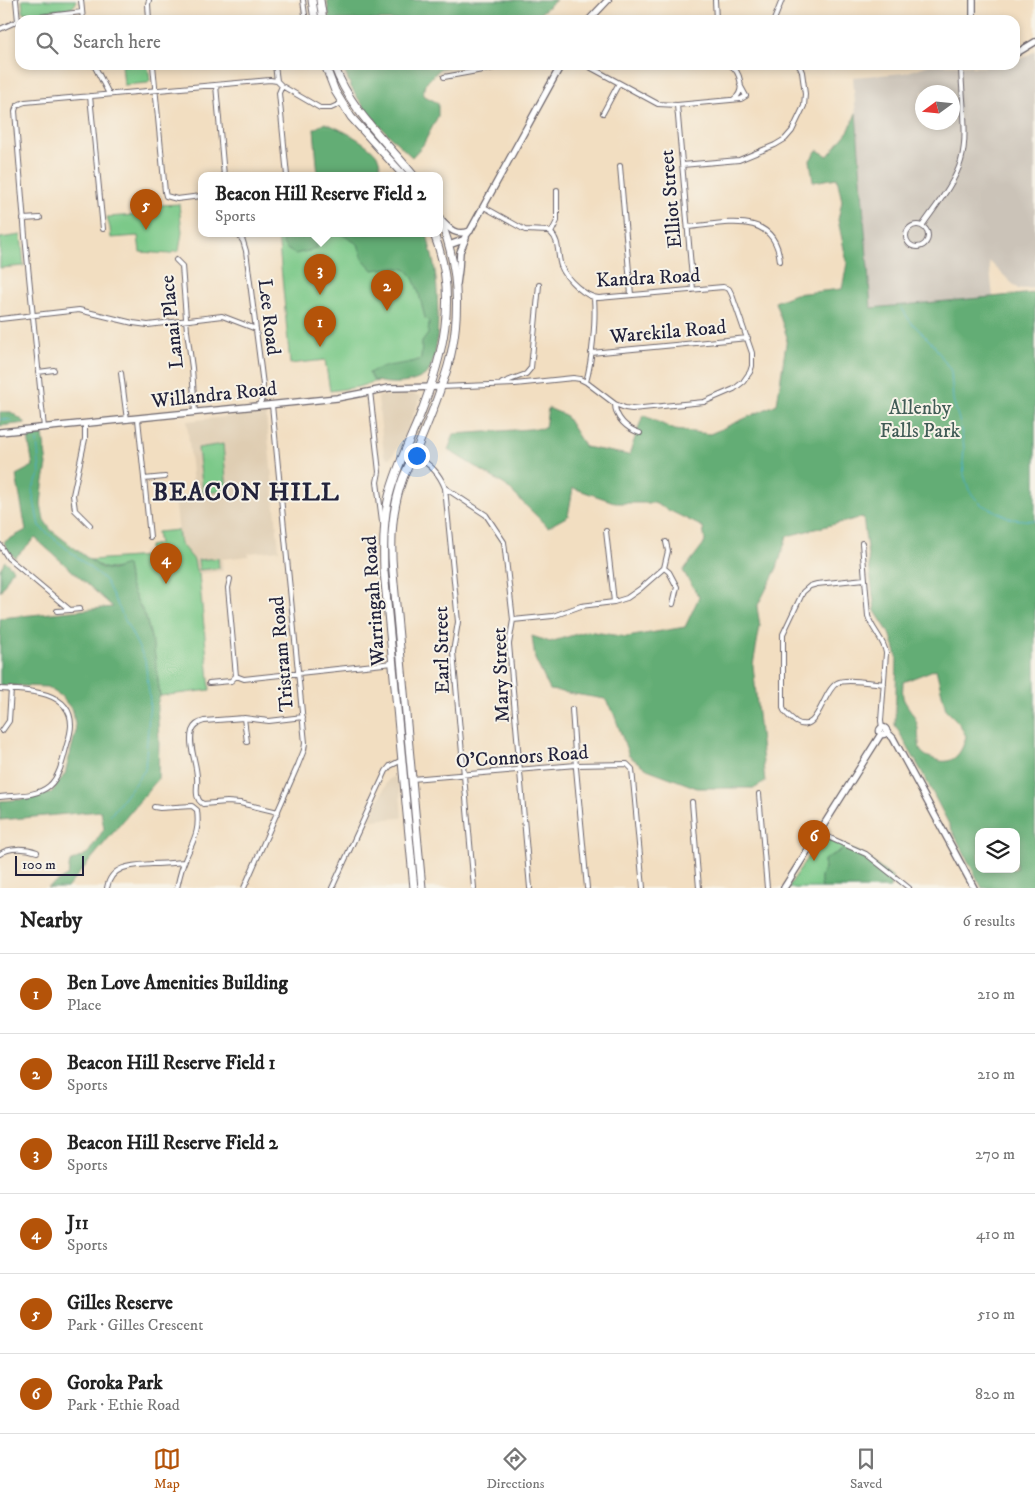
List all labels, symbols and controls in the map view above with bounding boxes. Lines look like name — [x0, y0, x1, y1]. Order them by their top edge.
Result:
search box — [15, 15, 1020, 70]
icon: search — [33, 29, 61, 57]
text: Search here — [73, 31, 161, 54]
north arrow — [915, 85, 960, 130]
street label: Elliot Street — [655, 148, 688, 249]
popup — [198, 172, 443, 237]
text: Beacon Hill Reserve Field 2 — [215, 183, 426, 206]
pin: 5 — [130, 189, 162, 230]
text: Sports — [215, 206, 256, 226]
pin: 3 — [304, 254, 336, 295]
street label: Kandra Road — [595, 263, 701, 294]
pin: 2 — [371, 270, 403, 311]
street label: Lanai Place — [155, 274, 190, 370]
street label: Lee Road — [251, 278, 286, 357]
pin: 1 — [304, 306, 336, 347]
street label: Warekila Road — [608, 315, 727, 350]
street label: Willandra Road — [149, 376, 278, 415]
park label: Allenby Falls Park — [880, 396, 960, 444]
your location — [404, 443, 430, 469]
district label: BEACON HILL — [152, 477, 340, 508]
street label: Warringah Road — [357, 535, 392, 668]
pin: 4 — [150, 543, 182, 584]
street label: Tristram Road — [265, 595, 300, 712]
street label: Earl Street — [429, 606, 456, 694]
street label: Mary Street — [487, 627, 516, 723]
street label: O'Connors Road — [455, 740, 589, 775]
pin: 6 — [798, 820, 830, 861]
map controls — [975, 828, 1020, 873]
button: layers — [975, 828, 1020, 873]
scale bar — [15, 853, 84, 876]
text: 100 m — [22, 856, 56, 874]
text: Nearby — [20, 908, 82, 934]
text: 6 results — [962, 911, 1015, 931]
text: Ben Love Amenities Building — [67, 972, 288, 995]
text: 1 — [33, 984, 39, 1004]
text: 210 m — [977, 984, 1015, 1004]
text: Place — [67, 995, 101, 1015]
text: Beacon Hill Reserve Field 1 — [67, 1052, 276, 1075]
text: 2 — [32, 1064, 40, 1084]
text: 210 m — [977, 1064, 1015, 1084]
text: Sports — [67, 1075, 108, 1095]
text: Beacon Hill Reserve Field 2 — [67, 1132, 278, 1155]
text: 3 — [33, 1144, 39, 1164]
text: 270 m — [975, 1144, 1015, 1164]
text: Sports — [67, 1155, 108, 1175]
text: J11 — [67, 1212, 89, 1235]
text: 4 — [31, 1224, 41, 1244]
text: 410 m — [976, 1224, 1015, 1244]
text: Sports — [67, 1235, 108, 1255]
text: Gilles Reserve — [67, 1292, 173, 1315]
text: 5 — [32, 1304, 40, 1324]
text: 510 m — [977, 1304, 1015, 1324]
text: Park · Gilles Crescent — [67, 1315, 203, 1335]
text: Goroka Park — [67, 1372, 163, 1395]
text: 6 — [32, 1384, 40, 1404]
text: 820 m — [975, 1384, 1015, 1404]
text: Park · Ethie Road — [67, 1395, 180, 1415]
tab: Map — [153, 1445, 181, 1493]
tab: Directions — [486, 1445, 544, 1493]
tab: Saved — [850, 1445, 882, 1493]

